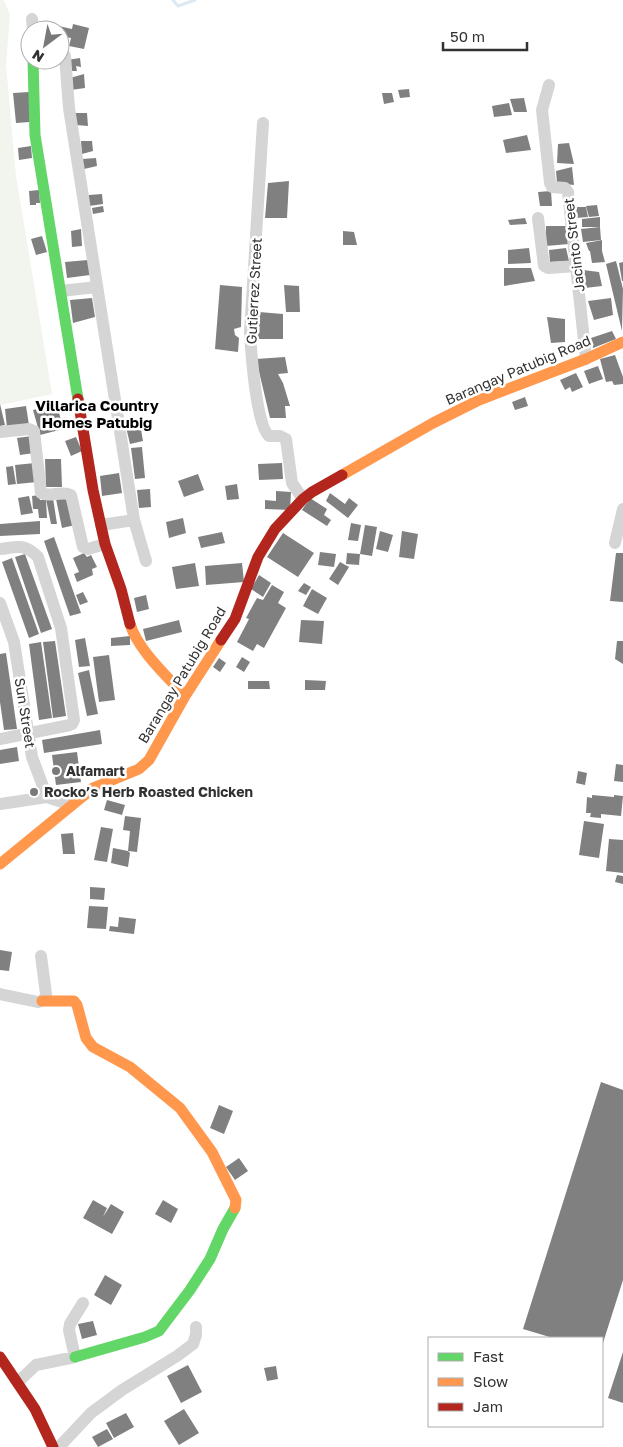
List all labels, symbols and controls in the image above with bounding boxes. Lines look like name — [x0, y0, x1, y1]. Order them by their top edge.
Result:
north arrow — [20, 20, 70, 70]
scale bar — [443, 20, 527, 52]
text: 50 m — [450, 27, 485, 45]
text: N — [29, 46, 47, 66]
street label: Jacinto Street — [559, 197, 588, 293]
street label: Gutierrez Street — [242, 237, 265, 345]
street label: Barangay Patubig Road — [443, 331, 593, 408]
district label: Villarica Country Homes Patubig — [35, 396, 159, 431]
street label: Barangay Patubig Road — [134, 603, 229, 746]
street label: Sun Street — [12, 677, 39, 749]
place label: Alfamart — [66, 762, 125, 779]
marker: Alfamart — [50, 765, 62, 777]
place label: Rocko’s Herb Roasted Chicken — [44, 783, 253, 800]
marker: Rocko’s Herb Roasted Chicken — [28, 786, 40, 798]
legend — [428, 1337, 603, 1427]
text: Fast — [473, 1347, 504, 1365]
text: Slow — [473, 1372, 508, 1390]
text: Jam — [473, 1397, 503, 1415]

